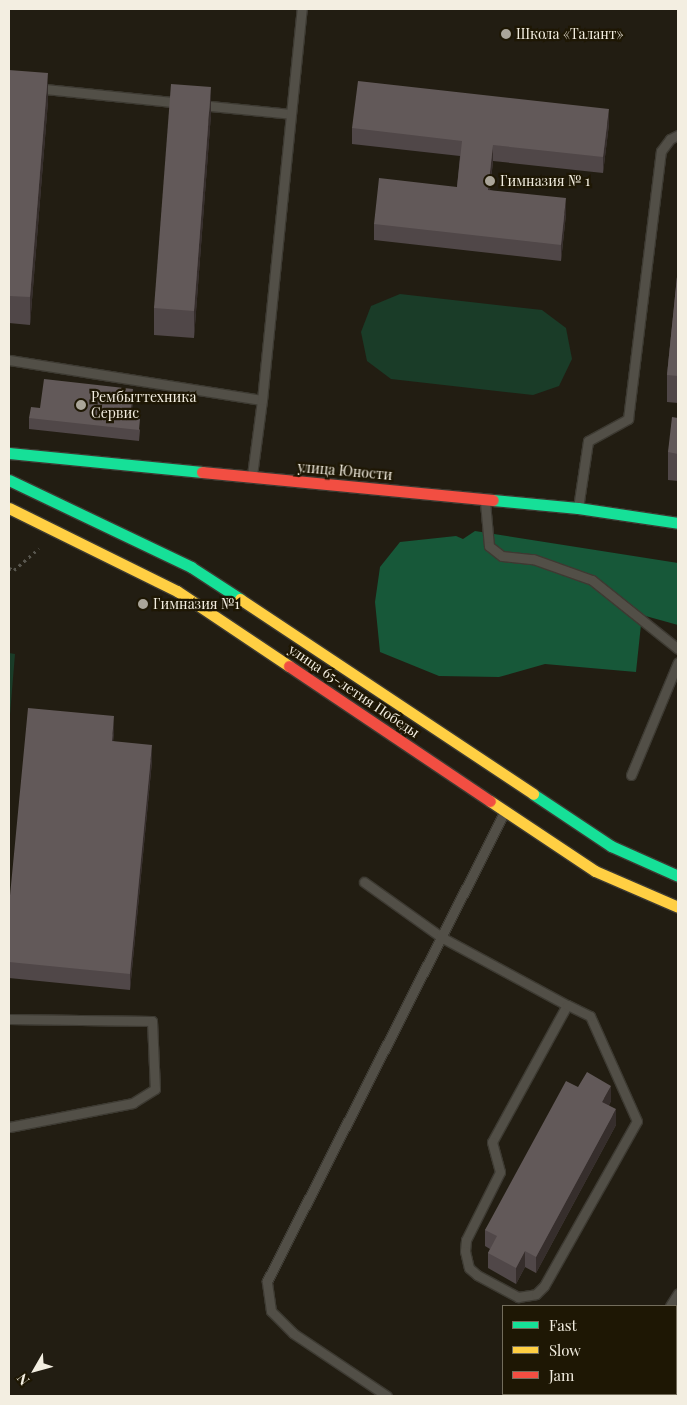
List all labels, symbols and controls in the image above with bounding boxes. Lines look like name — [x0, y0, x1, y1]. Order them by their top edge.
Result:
place label: Школа «Талант» — [516, 26, 624, 42]
marker: Школа «Талант» — [500, 28, 512, 40]
place label: Гимназия № 1 — [500, 173, 590, 189]
marker: Гимназия № 1 — [484, 175, 496, 187]
place label: Рембыттехника Сервис — [91, 389, 196, 422]
marker: Рембыттехника Сервис — [75, 399, 87, 411]
street label: улица Юности — [297, 458, 393, 484]
place label: Гимназия №1 — [153, 596, 240, 612]
marker: Гимназия №1 — [137, 598, 149, 610]
street label: улица 65-летия Победы — [285, 641, 423, 741]
legend — [502, 1305, 677, 1395]
text: Fast — [549, 1315, 577, 1335]
text: Slow — [549, 1340, 581, 1360]
north arrow — [10, 1345, 60, 1395]
text: Jam — [549, 1365, 574, 1385]
text: N — [12, 1370, 33, 1389]

